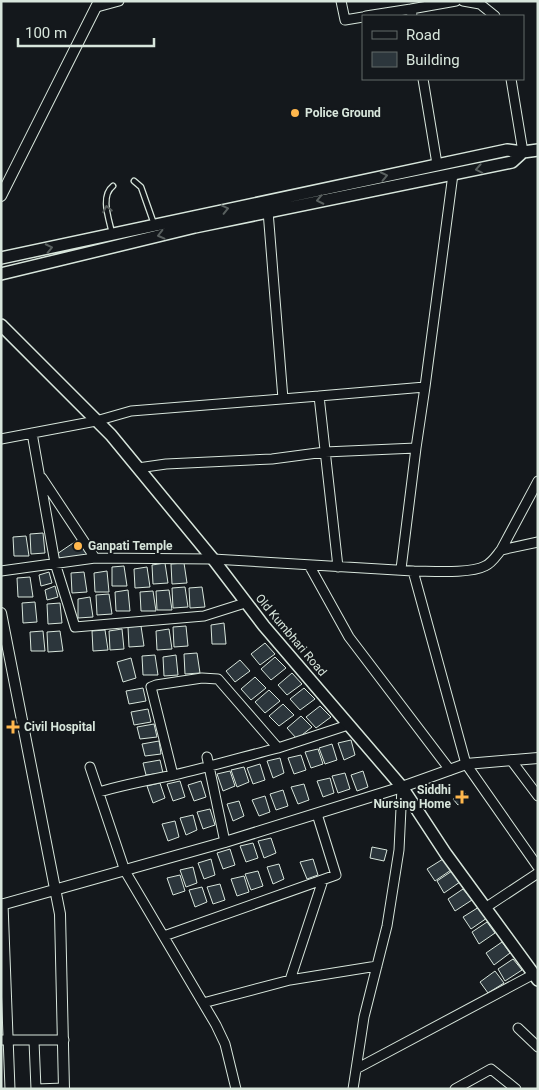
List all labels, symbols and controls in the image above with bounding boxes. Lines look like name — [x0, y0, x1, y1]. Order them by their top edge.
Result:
scale bar — [18, 15, 154, 47]
legend — [362, 15, 524, 80]
text: 100 m — [25, 24, 67, 42]
text: Road — [406, 26, 440, 44]
text: Building — [406, 51, 460, 69]
place label: Police Ground — [305, 106, 381, 120]
marker: Police Ground — [289, 107, 301, 119]
one-way arrow — [475, 163, 484, 174]
one-way arrow — [379, 171, 388, 181]
one-way arrow — [315, 194, 324, 205]
one-way arrow — [220, 204, 229, 215]
one-way arrow — [103, 205, 113, 214]
one-way arrow — [157, 229, 166, 240]
one-way arrow — [44, 243, 53, 254]
place label: Ganpati Temple — [88, 539, 173, 553]
marker: Ganpati Temple — [72, 540, 84, 552]
street label: Old Kumbhari Road — [253, 591, 329, 679]
marker: Civil Hospital — [6, 720, 20, 734]
place label: Civil Hospital — [24, 720, 95, 734]
place label: Siddhi Nursing Home — [373, 783, 452, 811]
marker: Siddhi Nursing Home — [455, 790, 469, 804]

